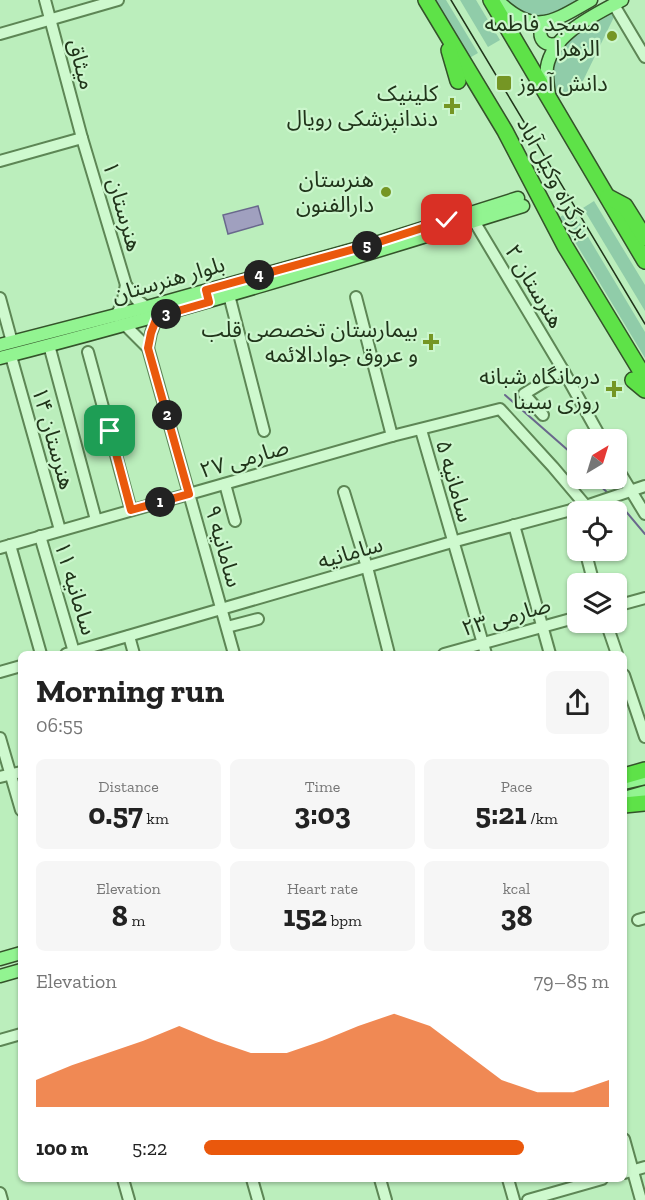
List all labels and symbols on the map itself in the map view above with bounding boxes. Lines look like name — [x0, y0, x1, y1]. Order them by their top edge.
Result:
place label: مسجد فاطمه الزهرا — [484, 10, 600, 62]
marker: مسجد فاطمه الزهرا — [605, 29, 619, 43]
street label: میثاق — [62, 36, 101, 92]
place label: دانش آموز — [517, 70, 608, 97]
marker: دانش آموز — [495, 74, 513, 92]
place label: کلینیک دندانپزشکی رویال — [287, 80, 439, 133]
marker: کلینیک دندانپزشکی رویال — [443, 97, 461, 115]
street label: بزرگراه وکیل آباد — [511, 113, 598, 244]
street label: هنرستان ۱ — [97, 158, 148, 254]
place label: هنرستان دارالفنون — [296, 166, 374, 218]
marker: هنرستان دارالفنون — [379, 185, 393, 199]
pin — [421, 194, 472, 245]
pin: 5 — [352, 231, 382, 261]
street label: هنرستان ۲ — [499, 240, 570, 333]
street label: بلوار هنرستان — [108, 250, 228, 308]
pin: 4 — [244, 260, 274, 290]
pin: 3 — [151, 299, 181, 329]
place label: بیمارستان تخصصی قلب و عروق جوادالائمه — [201, 316, 418, 368]
marker: بیمارستان تخصصی قلب و عروق جوادالائمه — [422, 333, 440, 351]
place label: درمانگاه شبانه روزی سینا — [479, 363, 600, 415]
marker: درمانگاه شبانه روزی سینا — [605, 380, 623, 398]
street label: هنرستان ۱۴ — [26, 384, 81, 492]
pin: 2 — [152, 400, 182, 430]
pin — [84, 405, 135, 456]
north arrow — [567, 429, 627, 489]
street label: صارمی ۲۷ — [196, 433, 292, 484]
street label: سامانیه ۵ — [430, 437, 479, 525]
pin: 1 — [145, 487, 175, 517]
street label: سامانیه ۹ — [199, 502, 248, 590]
street label: سامانیه — [314, 530, 386, 575]
street label: سامانیه ۱۱ — [48, 538, 103, 638]
street label: صارمی ۲۳ — [458, 591, 554, 642]

